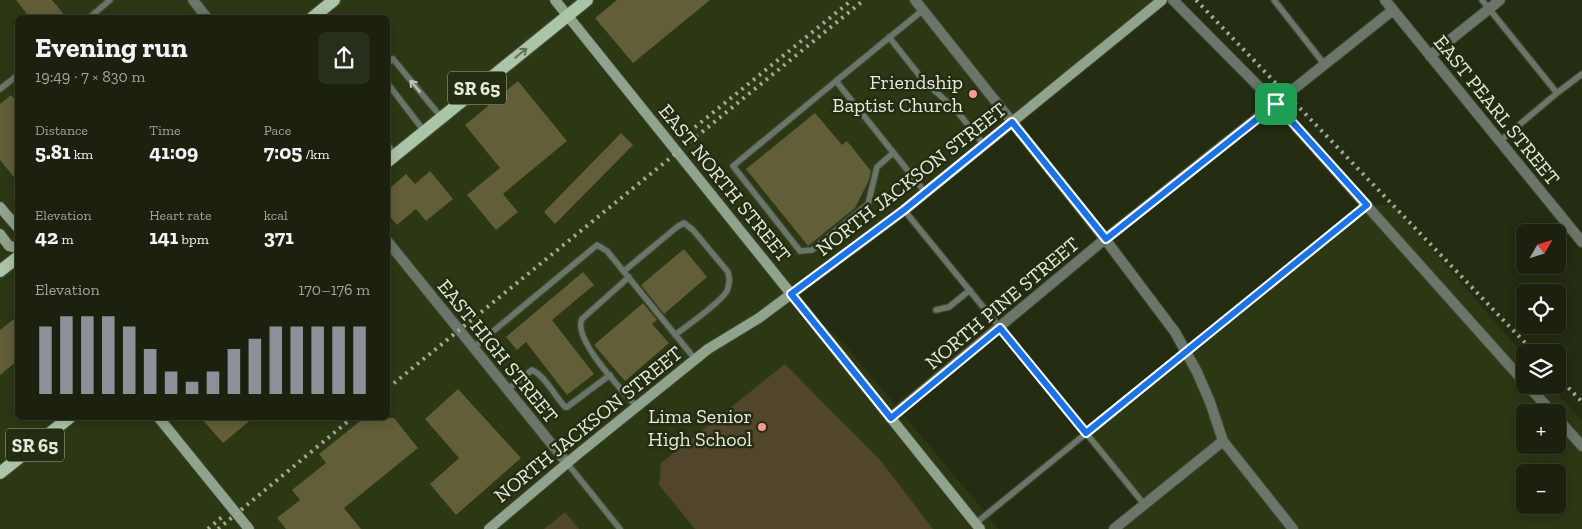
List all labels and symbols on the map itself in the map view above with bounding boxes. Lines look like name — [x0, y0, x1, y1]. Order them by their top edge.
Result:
street label: EAST PEARL STREET — [1429, 30, 1565, 190]
one-way arrow — [514, 48, 527, 59]
place label: Friendship Baptist Church — [832, 70, 964, 117]
road number: SR 65 — [448, 72, 506, 105]
one-way arrow — [409, 79, 420, 92]
pin — [1255, 83, 1297, 125]
marker: Friendship Baptist Church — [967, 88, 979, 100]
street label: NORTH JACKSON STREET — [811, 97, 1011, 261]
street label: EAST NORTH STREET — [654, 99, 796, 267]
north arrow — [1516, 224, 1566, 274]
street label: NORTH PINE STREET — [920, 232, 1084, 374]
street label: EAST HIGH STREET — [433, 274, 563, 428]
street label: NORTH JACKSON STREET — [489, 341, 687, 507]
place label: Lima Senior High School — [648, 404, 752, 451]
marker: Lima Senior High School — [756, 421, 768, 433]
road number: SR 65 — [6, 428, 64, 462]

